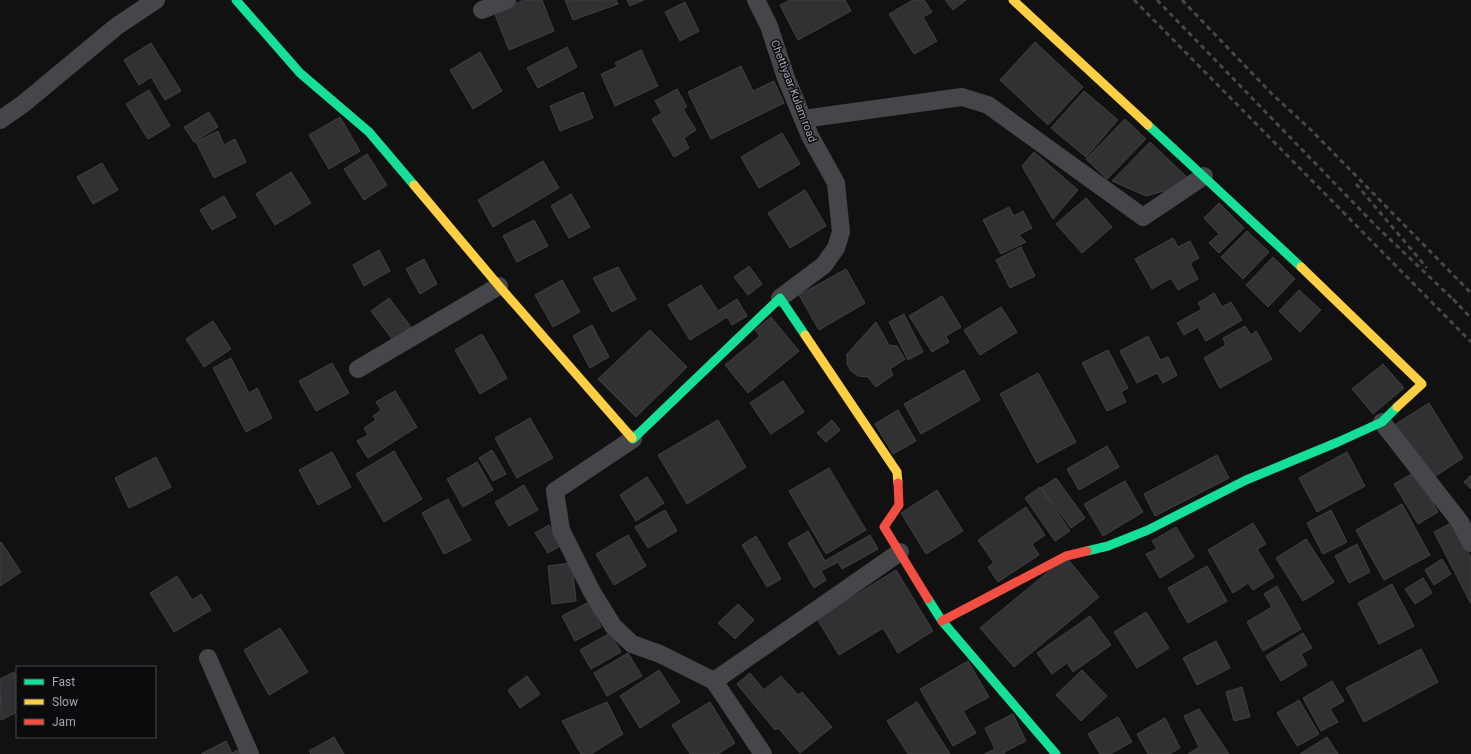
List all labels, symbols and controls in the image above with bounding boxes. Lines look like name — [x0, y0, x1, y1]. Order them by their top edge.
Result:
street label: Chettiyaar Kulam road — [768, 38, 819, 144]
legend — [16, 666, 156, 738]
text: Fast — [52, 675, 75, 689]
text: Slow — [52, 695, 78, 709]
text: Jam — [52, 715, 76, 729]

